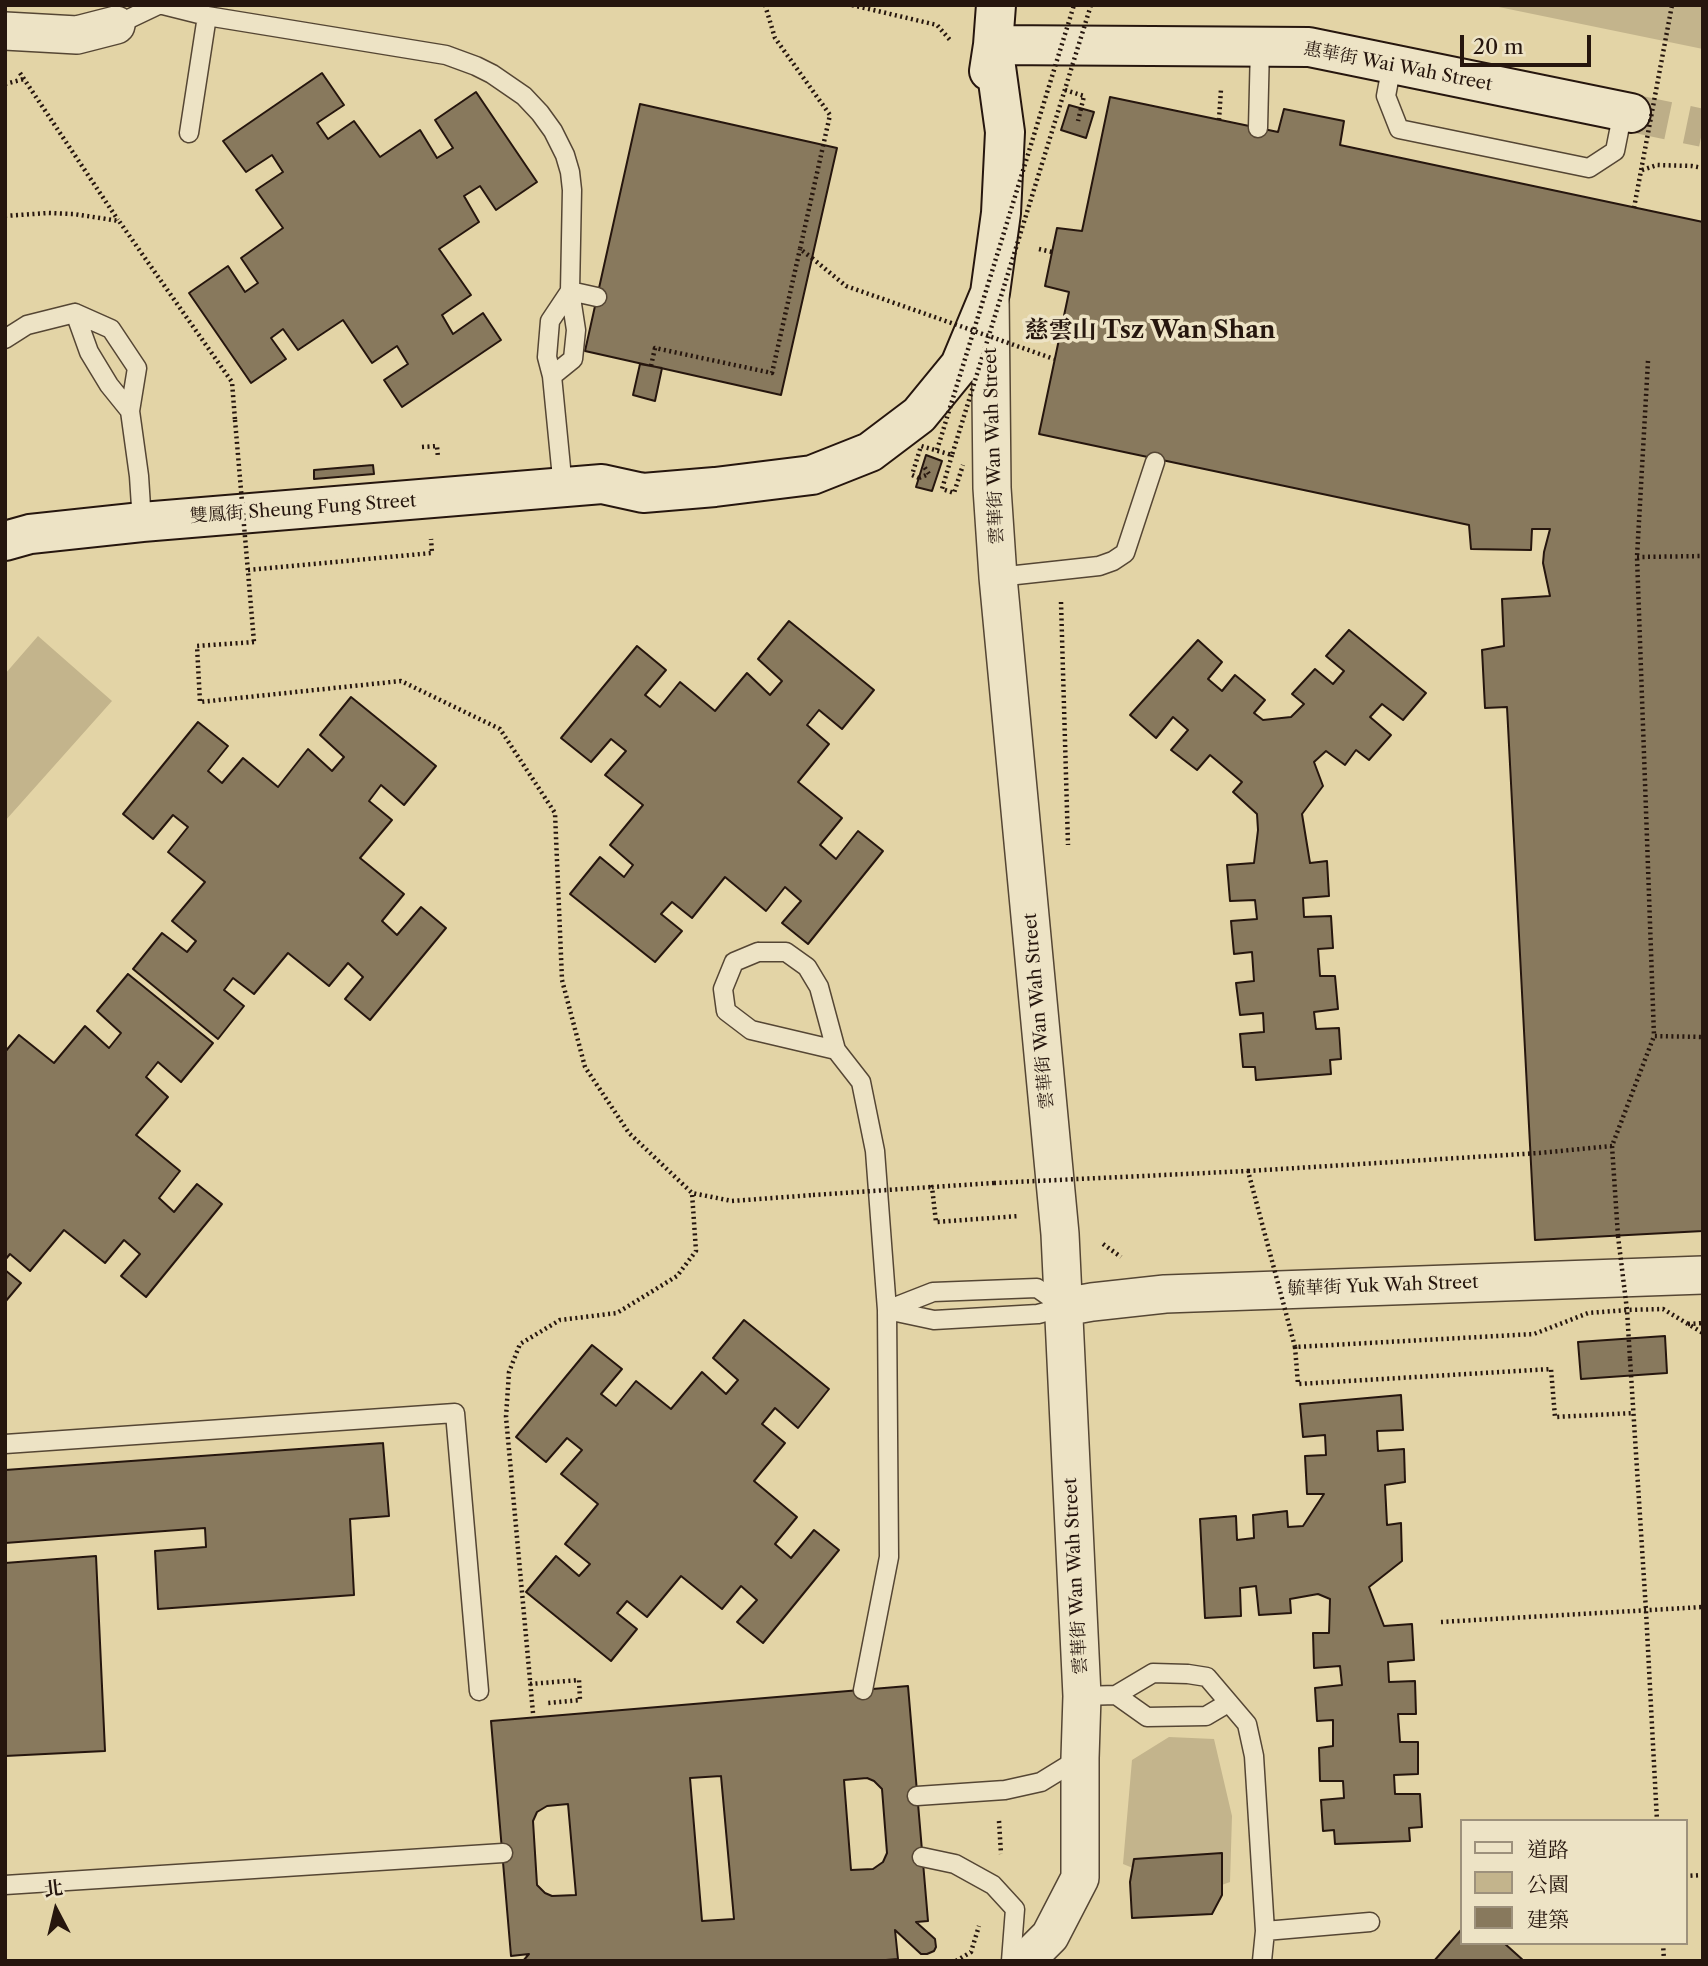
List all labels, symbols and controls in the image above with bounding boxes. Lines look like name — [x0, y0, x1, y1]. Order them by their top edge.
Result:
scale bar — [1463, 21, 1594, 65]
text: 20 m — [1473, 34, 1524, 59]
street label: 惠華街 Wai Wah Street — [1302, 38, 1494, 96]
district label: 慈雲山 Tsz Wan Shan — [1024, 317, 1276, 345]
street label: 雲華街 Wan Wah Street — [980, 347, 1008, 545]
street label: 雙鳳街 Sheung Fung Street — [189, 490, 417, 528]
street label: 雲華街 Wan Wah Street — [1020, 912, 1058, 1110]
street label: 毓華街 Yuk Wah Street — [1287, 1272, 1479, 1300]
street label: 雲華街 Wan Wah Street — [1060, 1477, 1092, 1675]
legend — [1460, 1819, 1687, 1945]
text: 道路 — [1527, 1837, 1569, 1862]
text: 公園 — [1527, 1872, 1569, 1897]
north arrow — [21, 1875, 91, 1945]
text: 北 — [43, 1876, 64, 1901]
text: 建築 — [1527, 1907, 1569, 1932]

